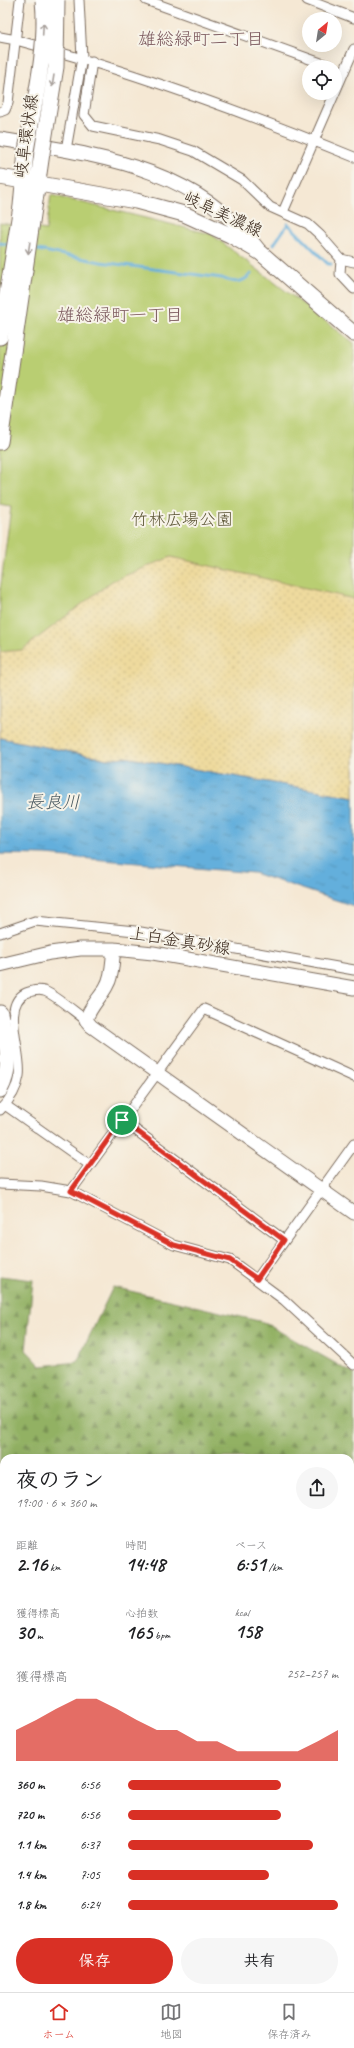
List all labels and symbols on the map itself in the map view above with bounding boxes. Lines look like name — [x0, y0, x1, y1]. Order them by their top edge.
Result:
north arrow — [302, 12, 342, 52]
one-way arrow — [39, 23, 46, 36]
district label: 雄総緑町二丁目 — [138, 28, 264, 50]
one-way arrow — [49, 74, 57, 87]
street label: 岐阜環状線 — [10, 92, 42, 180]
street label: 岐阜美濃線 — [180, 187, 266, 241]
one-way arrow — [25, 241, 33, 254]
district label: 雄総緑町一丁目 — [57, 304, 183, 326]
park label: 竹林広場公園 — [131, 509, 233, 530]
water label: 長良川 — [26, 791, 80, 813]
street label: 上白金真砂線 — [128, 923, 232, 959]
pin — [105, 1103, 139, 1137]

